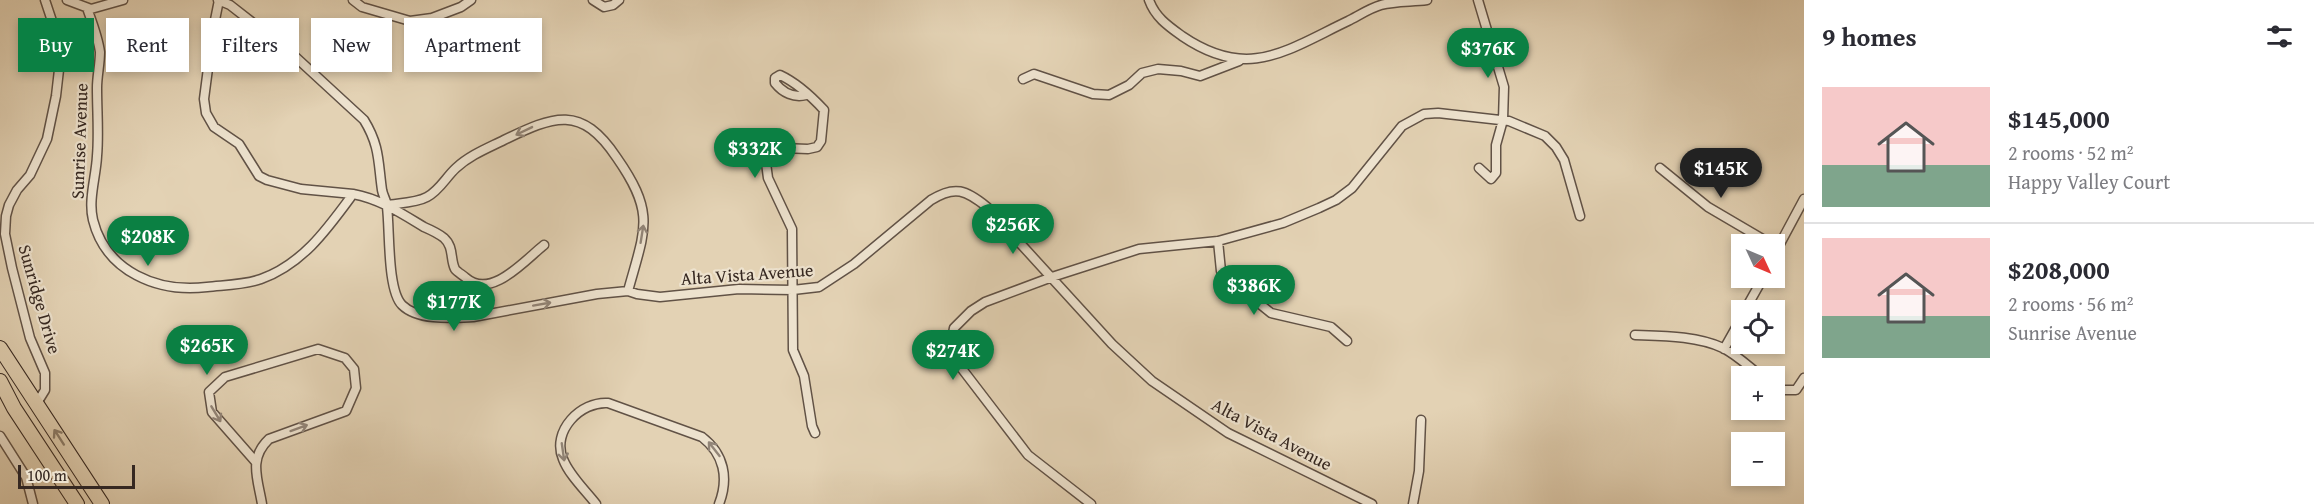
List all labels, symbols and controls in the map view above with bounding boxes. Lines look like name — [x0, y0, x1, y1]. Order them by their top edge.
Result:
text: 9 homes — [1822, 17, 1917, 56]
chip: Buy — [18, 18, 94, 72]
chip: Rent — [106, 18, 189, 72]
chip: Filters — [201, 18, 299, 72]
chip: New — [311, 18, 392, 72]
chip: Apartment — [404, 18, 542, 72]
icon: filters — [2263, 20, 2296, 53]
pin: $376K — [1446, 28, 1530, 79]
text: $376K — [1461, 33, 1515, 62]
street label: Sunrise Avenue — [63, 83, 95, 199]
text: $145,000 — [2008, 99, 2110, 138]
icon: home — [1870, 111, 1942, 183]
one-way arrow — [515, 126, 533, 137]
pin: $332K — [713, 128, 797, 179]
text: $332K — [728, 133, 782, 162]
text: 2 rooms · 52 m² — [2008, 138, 2134, 167]
pin: $145K — [1679, 148, 1763, 199]
text: $145K — [1694, 153, 1748, 182]
text: Happy Valley Court — [2008, 167, 2170, 196]
pin: $256K — [971, 204, 1055, 255]
text: $256K — [986, 209, 1040, 238]
pin: $208K — [106, 216, 190, 267]
text: $208K — [121, 221, 175, 250]
one-way arrow — [637, 225, 648, 245]
north arrow — [1731, 234, 1785, 288]
map controls — [1731, 234, 1785, 486]
street label: Sunridge Drive — [12, 241, 68, 357]
text: $208,000 — [2008, 250, 2110, 289]
street label: Alta Vista Avenue — [680, 256, 814, 292]
icon: home — [1870, 262, 1942, 334]
pin: $386K — [1212, 265, 1296, 316]
text: $386K — [1227, 270, 1281, 299]
pin: $177K — [412, 281, 496, 332]
text: $177K — [427, 286, 481, 315]
text: 2 rooms · 56 m² — [2008, 289, 2134, 318]
one-way arrow — [532, 298, 551, 309]
button: locate — [1731, 300, 1785, 354]
text: Sunrise Avenue — [2008, 318, 2137, 347]
pin: $265K — [165, 325, 249, 376]
text: $265K — [180, 330, 234, 359]
pin: $274K — [911, 330, 995, 381]
text: $274K — [926, 335, 980, 364]
button: + — [1731, 366, 1785, 420]
street label: Alta Vista Avenue — [1207, 391, 1337, 477]
one-way arrow — [210, 405, 222, 422]
one-way arrow — [289, 422, 307, 433]
one-way arrow — [53, 429, 65, 446]
button: − — [1731, 432, 1785, 486]
one-way arrow — [707, 441, 720, 457]
one-way arrow — [558, 442, 569, 461]
scale bar — [18, 462, 135, 490]
text: 100 m — [27, 463, 67, 487]

